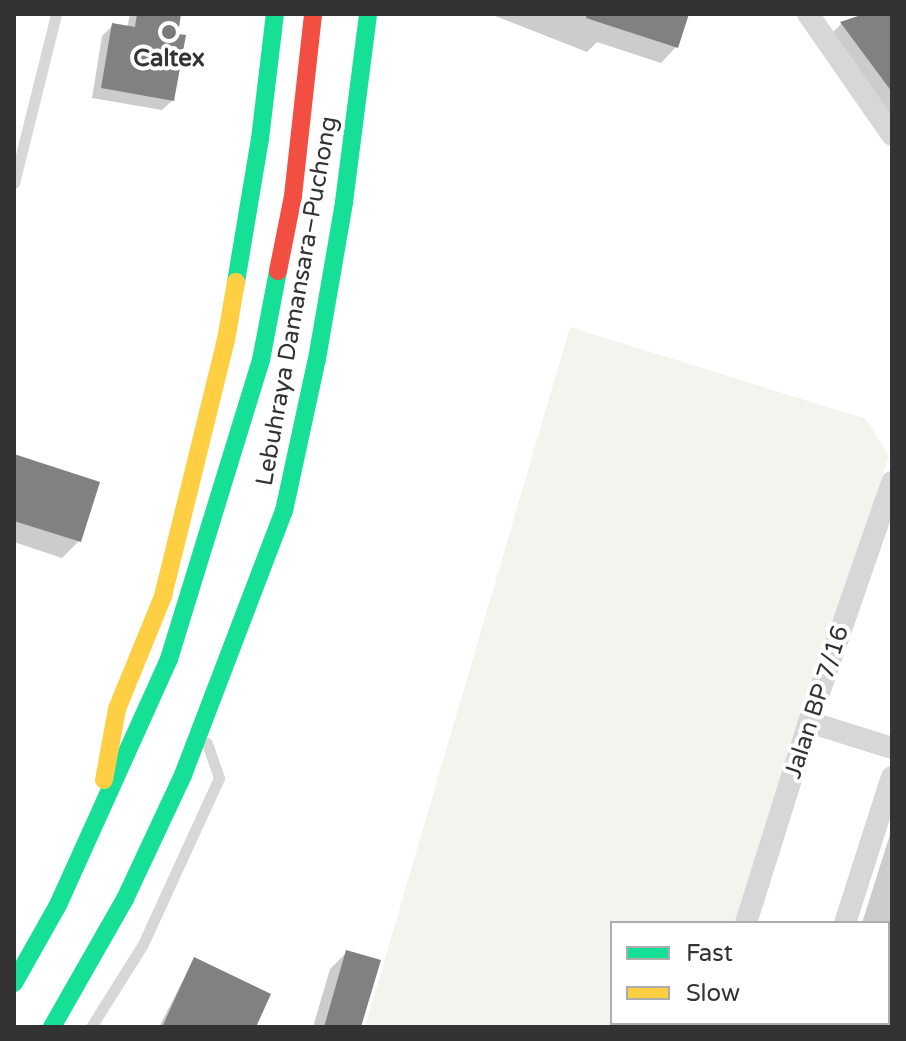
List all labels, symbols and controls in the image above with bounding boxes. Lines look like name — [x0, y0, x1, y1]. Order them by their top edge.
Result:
marker: Caltex — [160, 23, 178, 41]
place label: Caltex — [133, 45, 205, 73]
street label: Lebuhraya Damansara–Puchong — [250, 114, 344, 488]
street label: Jalan BP 7/16 — [779, 622, 855, 782]
legend — [610, 921, 890, 1025]
text: Fast — [686, 939, 733, 968]
text: Slow — [686, 979, 740, 1008]

